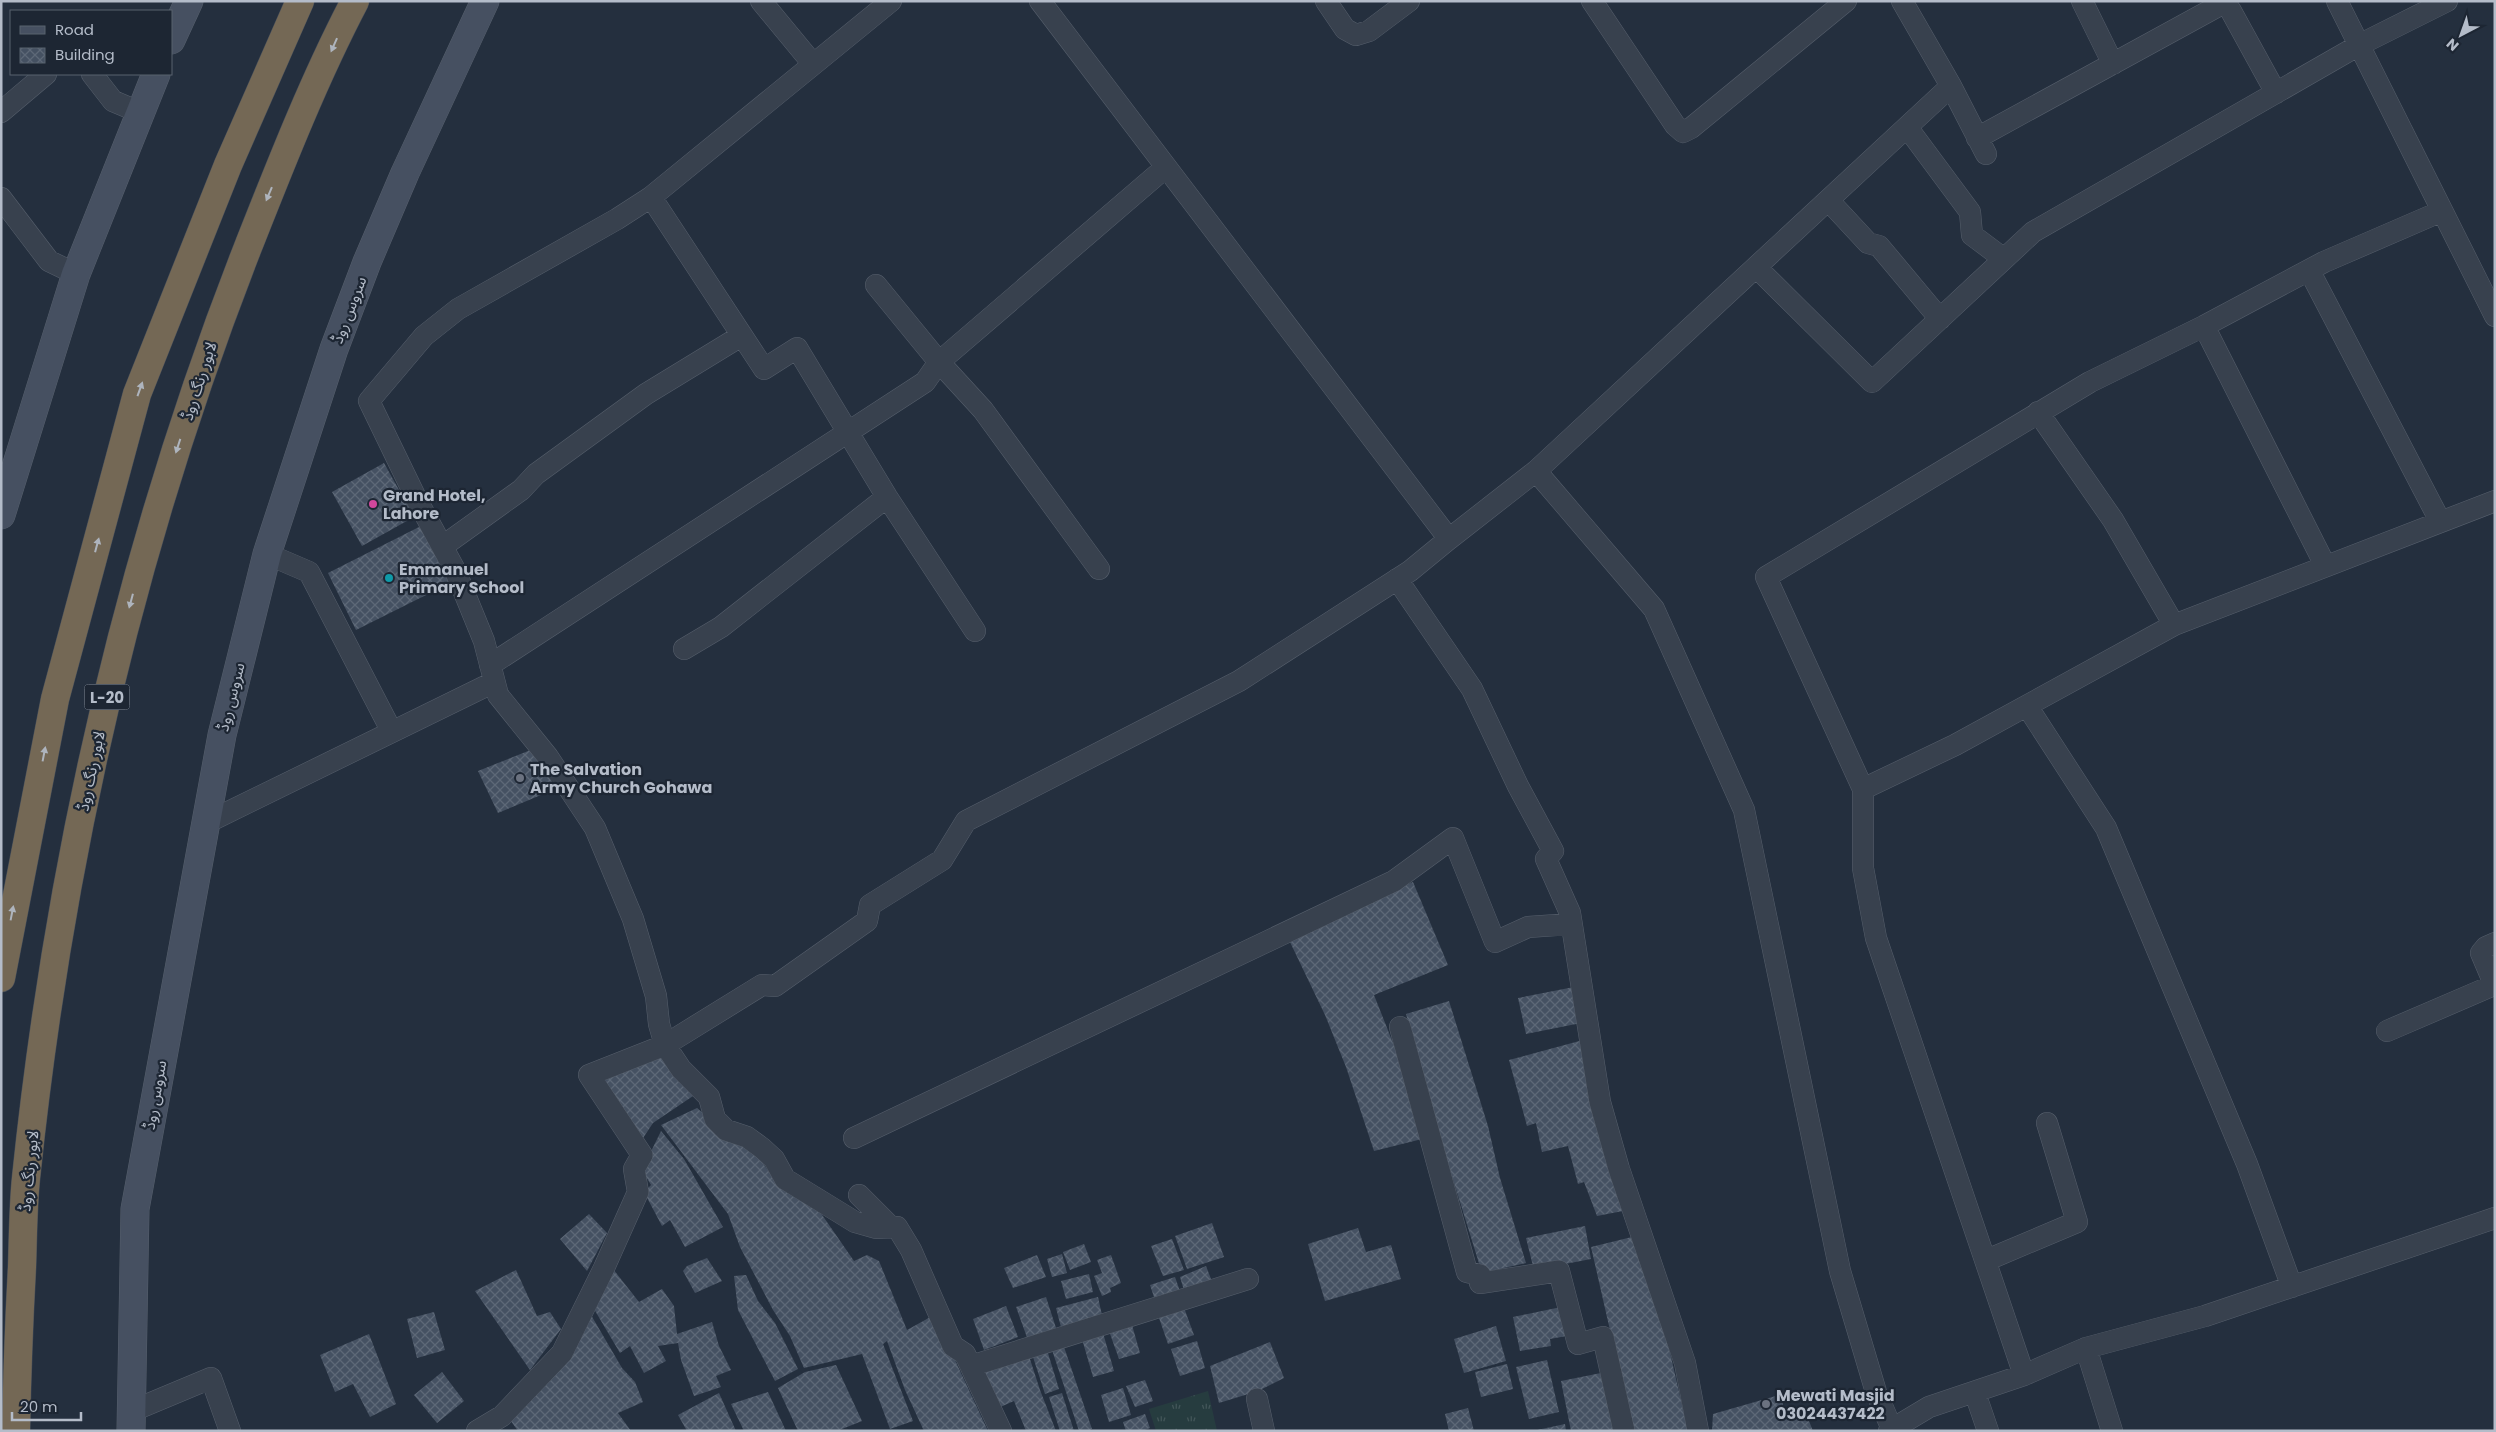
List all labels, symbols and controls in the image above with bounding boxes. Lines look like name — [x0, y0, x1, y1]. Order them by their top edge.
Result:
legend — [10, 10, 172, 75]
north arrow — [2436, 10, 2486, 60]
text: Road — [55, 19, 94, 40]
text: N — [2442, 34, 2463, 56]
one-way arrow — [329, 38, 337, 52]
text: Building — [55, 44, 115, 65]
one-way arrow — [265, 187, 273, 202]
street label: سروس روڈ — [326, 273, 372, 347]
street label: لاہور رنگ روڈ — [175, 339, 223, 423]
one-way arrow — [136, 381, 144, 396]
one-way arrow — [173, 438, 181, 453]
place label: Grand Hotel, Lahore — [383, 484, 486, 525]
marker: Grand Hotel, Lahore — [367, 498, 379, 510]
one-way arrow — [93, 538, 101, 553]
place label: Emmanuel Primary School — [399, 558, 524, 599]
marker: Emmanuel Primary School — [383, 572, 395, 584]
one-way arrow — [127, 594, 135, 609]
street label: سروس روڈ — [211, 660, 251, 734]
road number: L-20 — [84, 684, 130, 710]
street label: لاہور رنگ روڈ — [71, 729, 111, 813]
one-way arrow — [41, 745, 49, 761]
place label: The Salvation Army Church Gohawa — [530, 758, 712, 799]
marker: The Salvation Army Church Gohawa — [514, 772, 526, 784]
one-way arrow — [9, 905, 17, 921]
street label: سروس روڈ — [138, 1058, 172, 1132]
street label: لاہور رنگ روڈ — [13, 1129, 45, 1213]
place label: Mewati Masjid 03024437422 — [1776, 1384, 1895, 1425]
scale bar — [12, 1390, 81, 1422]
text: 20 m — [20, 1396, 58, 1417]
marker: Mewati Masjid 03024437422 — [1760, 1398, 1772, 1410]

